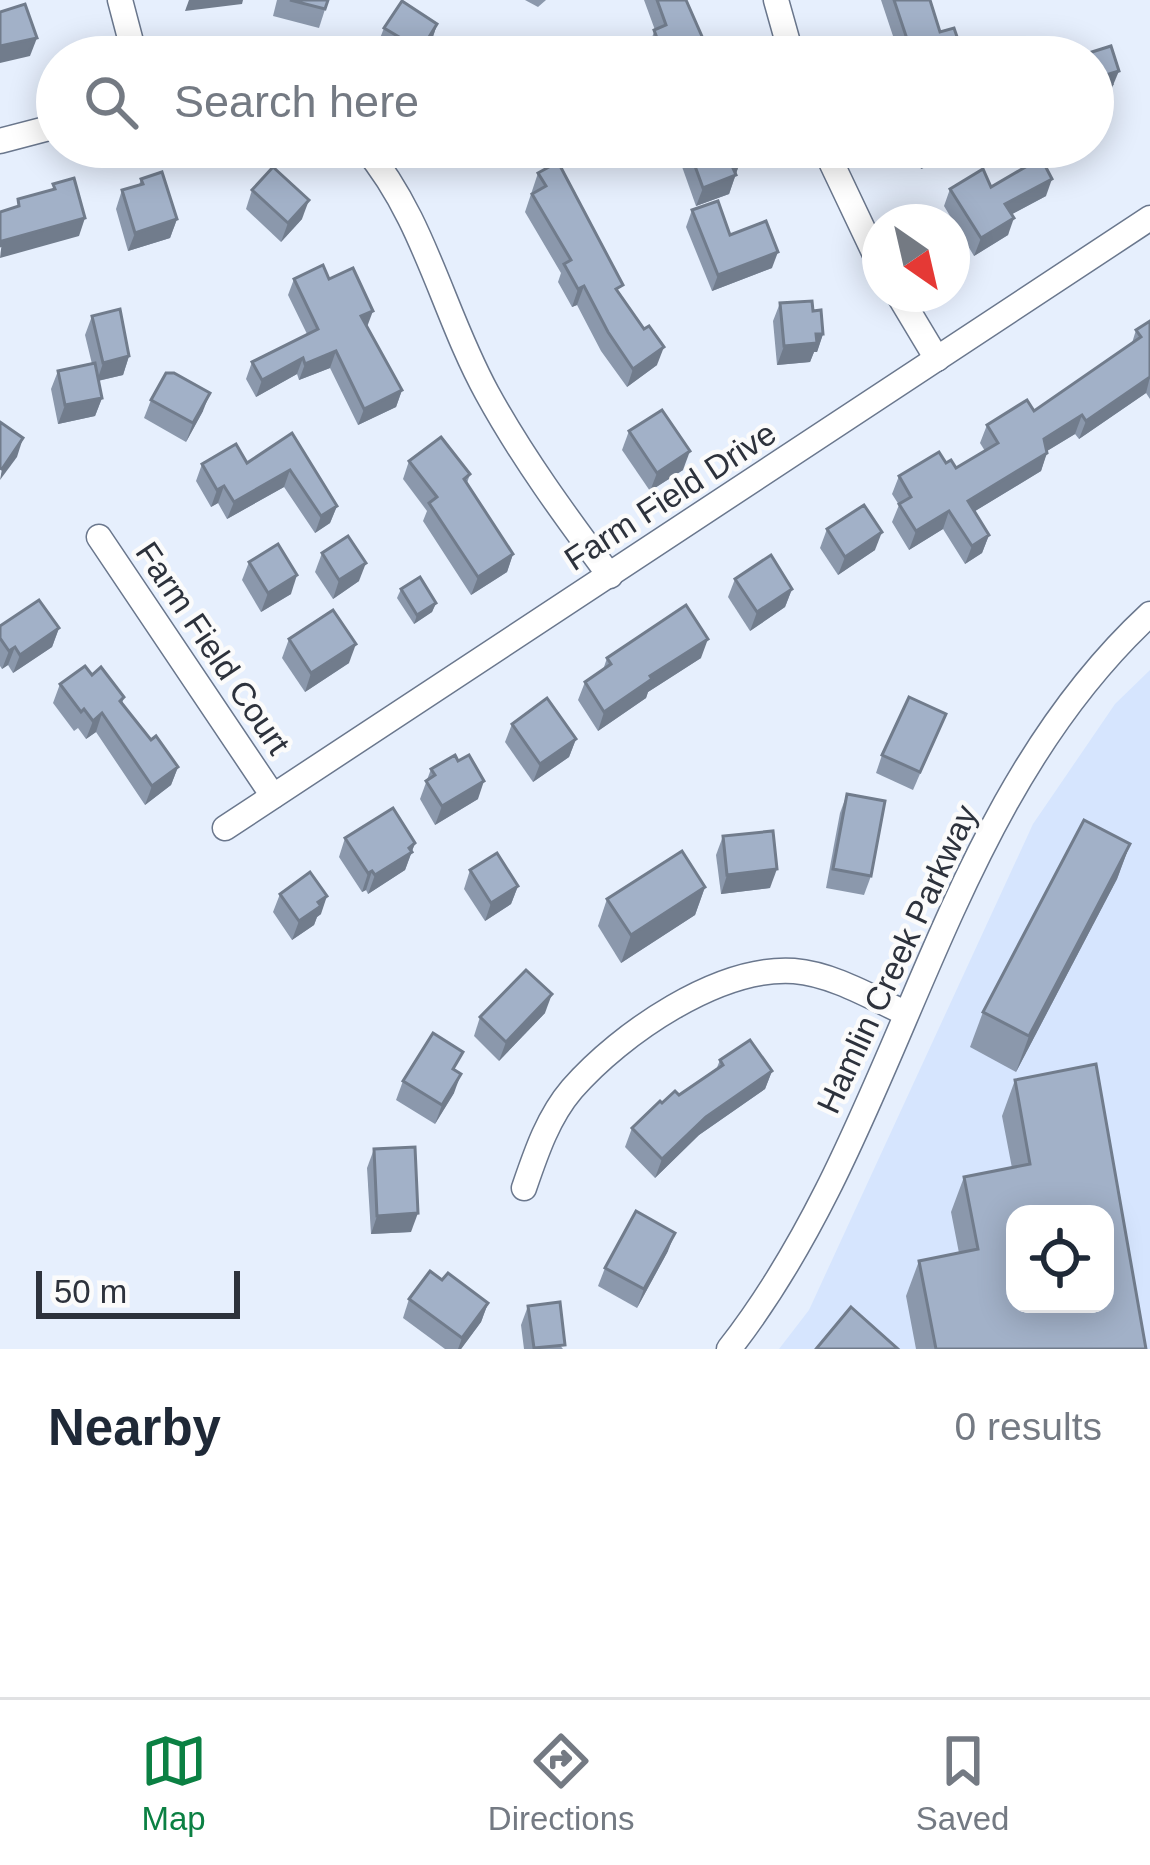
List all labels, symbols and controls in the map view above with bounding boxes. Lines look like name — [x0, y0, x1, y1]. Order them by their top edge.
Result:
search box — [36, 36, 1114, 168]
icon: search — [78, 69, 144, 135]
text: Search here — [174, 76, 419, 127]
north arrow — [862, 204, 970, 312]
street label: Farm Field Drive — [558, 414, 782, 578]
street label: Farm Field Court — [128, 535, 298, 761]
street label: Hamlin Creek Parkway — [809, 799, 985, 1119]
map controls — [1006, 1205, 1114, 1313]
button: locate — [1006, 1205, 1114, 1313]
scale bar — [36, 1265, 240, 1318]
text: 50 m — [54, 1273, 127, 1310]
text: Nearby — [48, 1399, 221, 1456]
text: 0 results — [955, 1405, 1102, 1448]
tab: Map — [141, 1728, 207, 1838]
tab: Directions — [488, 1728, 635, 1838]
tab: Saved — [916, 1728, 1009, 1838]

